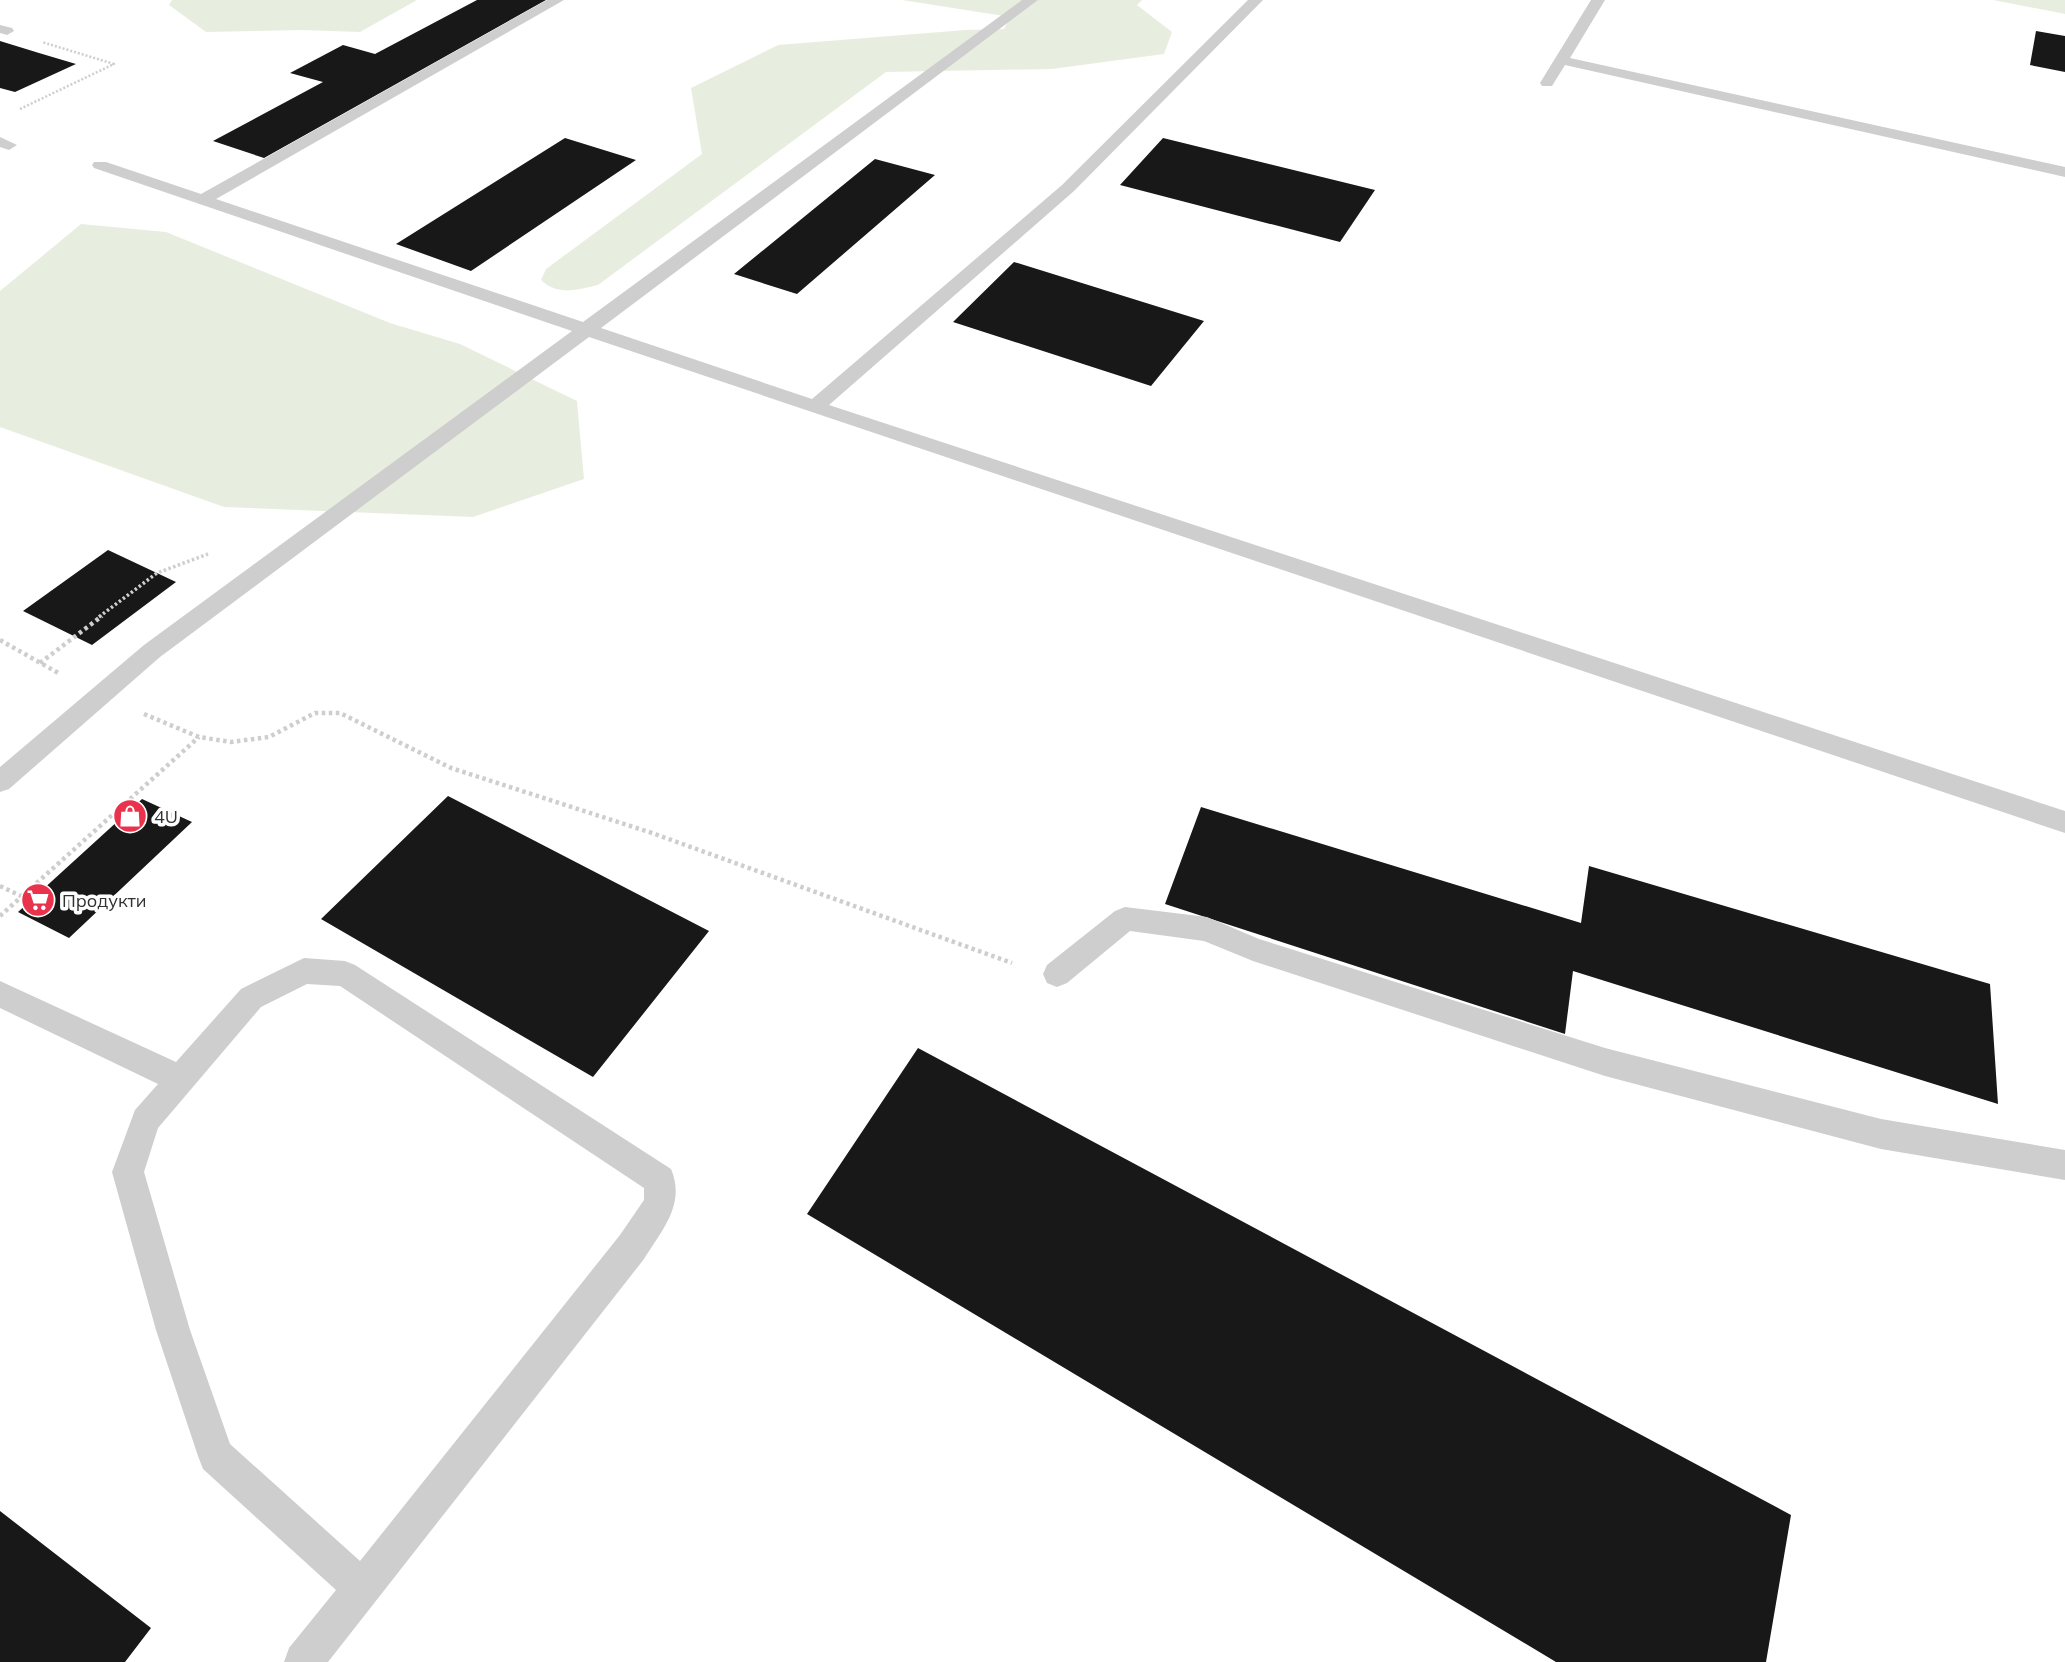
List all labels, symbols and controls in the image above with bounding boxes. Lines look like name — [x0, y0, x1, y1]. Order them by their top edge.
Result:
shop icon: 4U — [111, 797, 149, 835]
place label: 4U — [154, 805, 178, 828]
supermarket icon: Продукти — [19, 881, 57, 919]
place label: Продукти — [62, 889, 146, 912]

